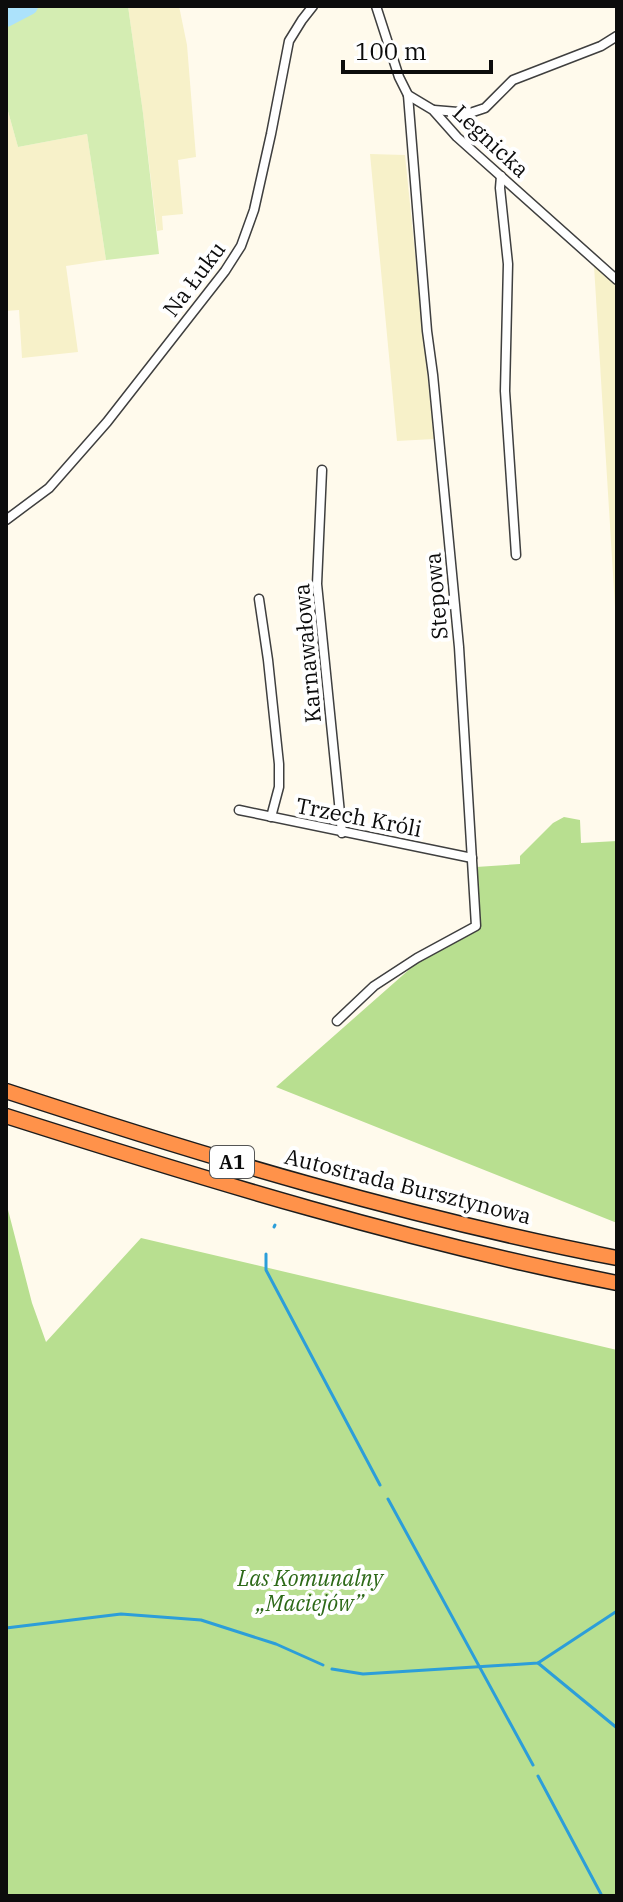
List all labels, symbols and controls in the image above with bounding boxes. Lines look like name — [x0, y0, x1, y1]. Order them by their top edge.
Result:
scale bar — [343, 24, 491, 74]
text: 100 m — [355, 35, 427, 67]
street label: Legnicka — [447, 98, 536, 183]
street label: Na Łuku — [156, 235, 231, 322]
street label: Stepowa — [417, 551, 454, 641]
street label: Karnawałowa — [286, 582, 327, 724]
street label: Trzech Króli — [294, 790, 425, 843]
street label: Autostrada Bursztynowa — [282, 1141, 534, 1230]
road number: A1 — [210, 1146, 254, 1178]
park label: Las Komunalny „Maciejów” — [236, 1563, 385, 1617]

